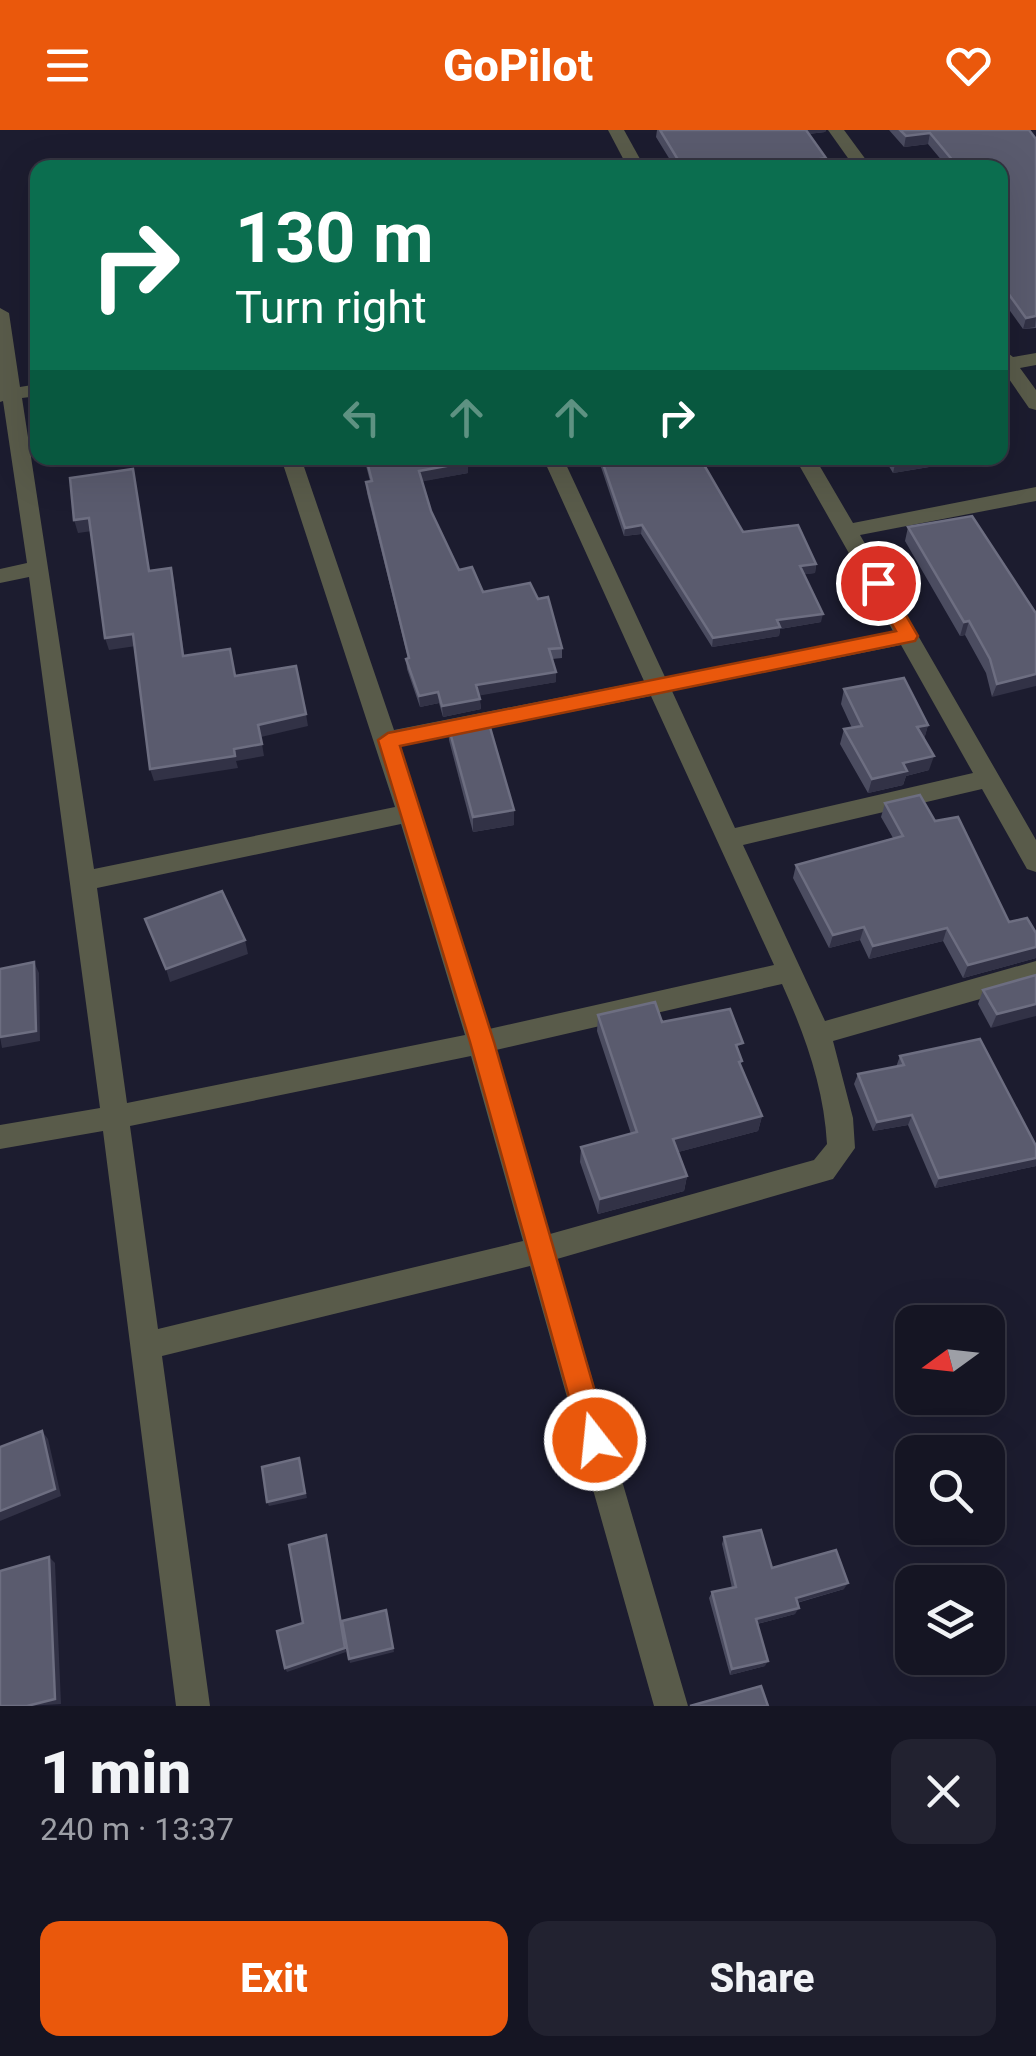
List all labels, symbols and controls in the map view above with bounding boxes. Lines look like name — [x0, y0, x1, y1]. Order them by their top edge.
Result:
icon: menu — [40, 38, 95, 93]
icon: heart — [941, 38, 996, 93]
text: GoPilot — [443, 39, 593, 92]
text: 130 m — [235, 197, 434, 279]
icon: right — [70, 200, 200, 330]
text: Turn right — [235, 281, 427, 334]
icon: left — [334, 390, 389, 445]
icon: ahead — [439, 390, 494, 445]
icon: ahead — [544, 390, 599, 445]
icon: right — [649, 390, 704, 445]
pin — [836, 541, 921, 626]
icon: arrive — [851, 556, 906, 611]
north arrow — [895, 1305, 1005, 1415]
map controls — [895, 1305, 1005, 1675]
position arrow — [543, 1388, 647, 1492]
button: search — [895, 1435, 1005, 1545]
button: layers — [895, 1565, 1005, 1675]
text: 1 min — [40, 1737, 191, 1808]
button: close — [891, 1739, 996, 1844]
text: 240 m · 13:37 — [40, 1810, 234, 1848]
button: Exit — [40, 1921, 508, 2036]
button: Share — [528, 1921, 996, 2036]

